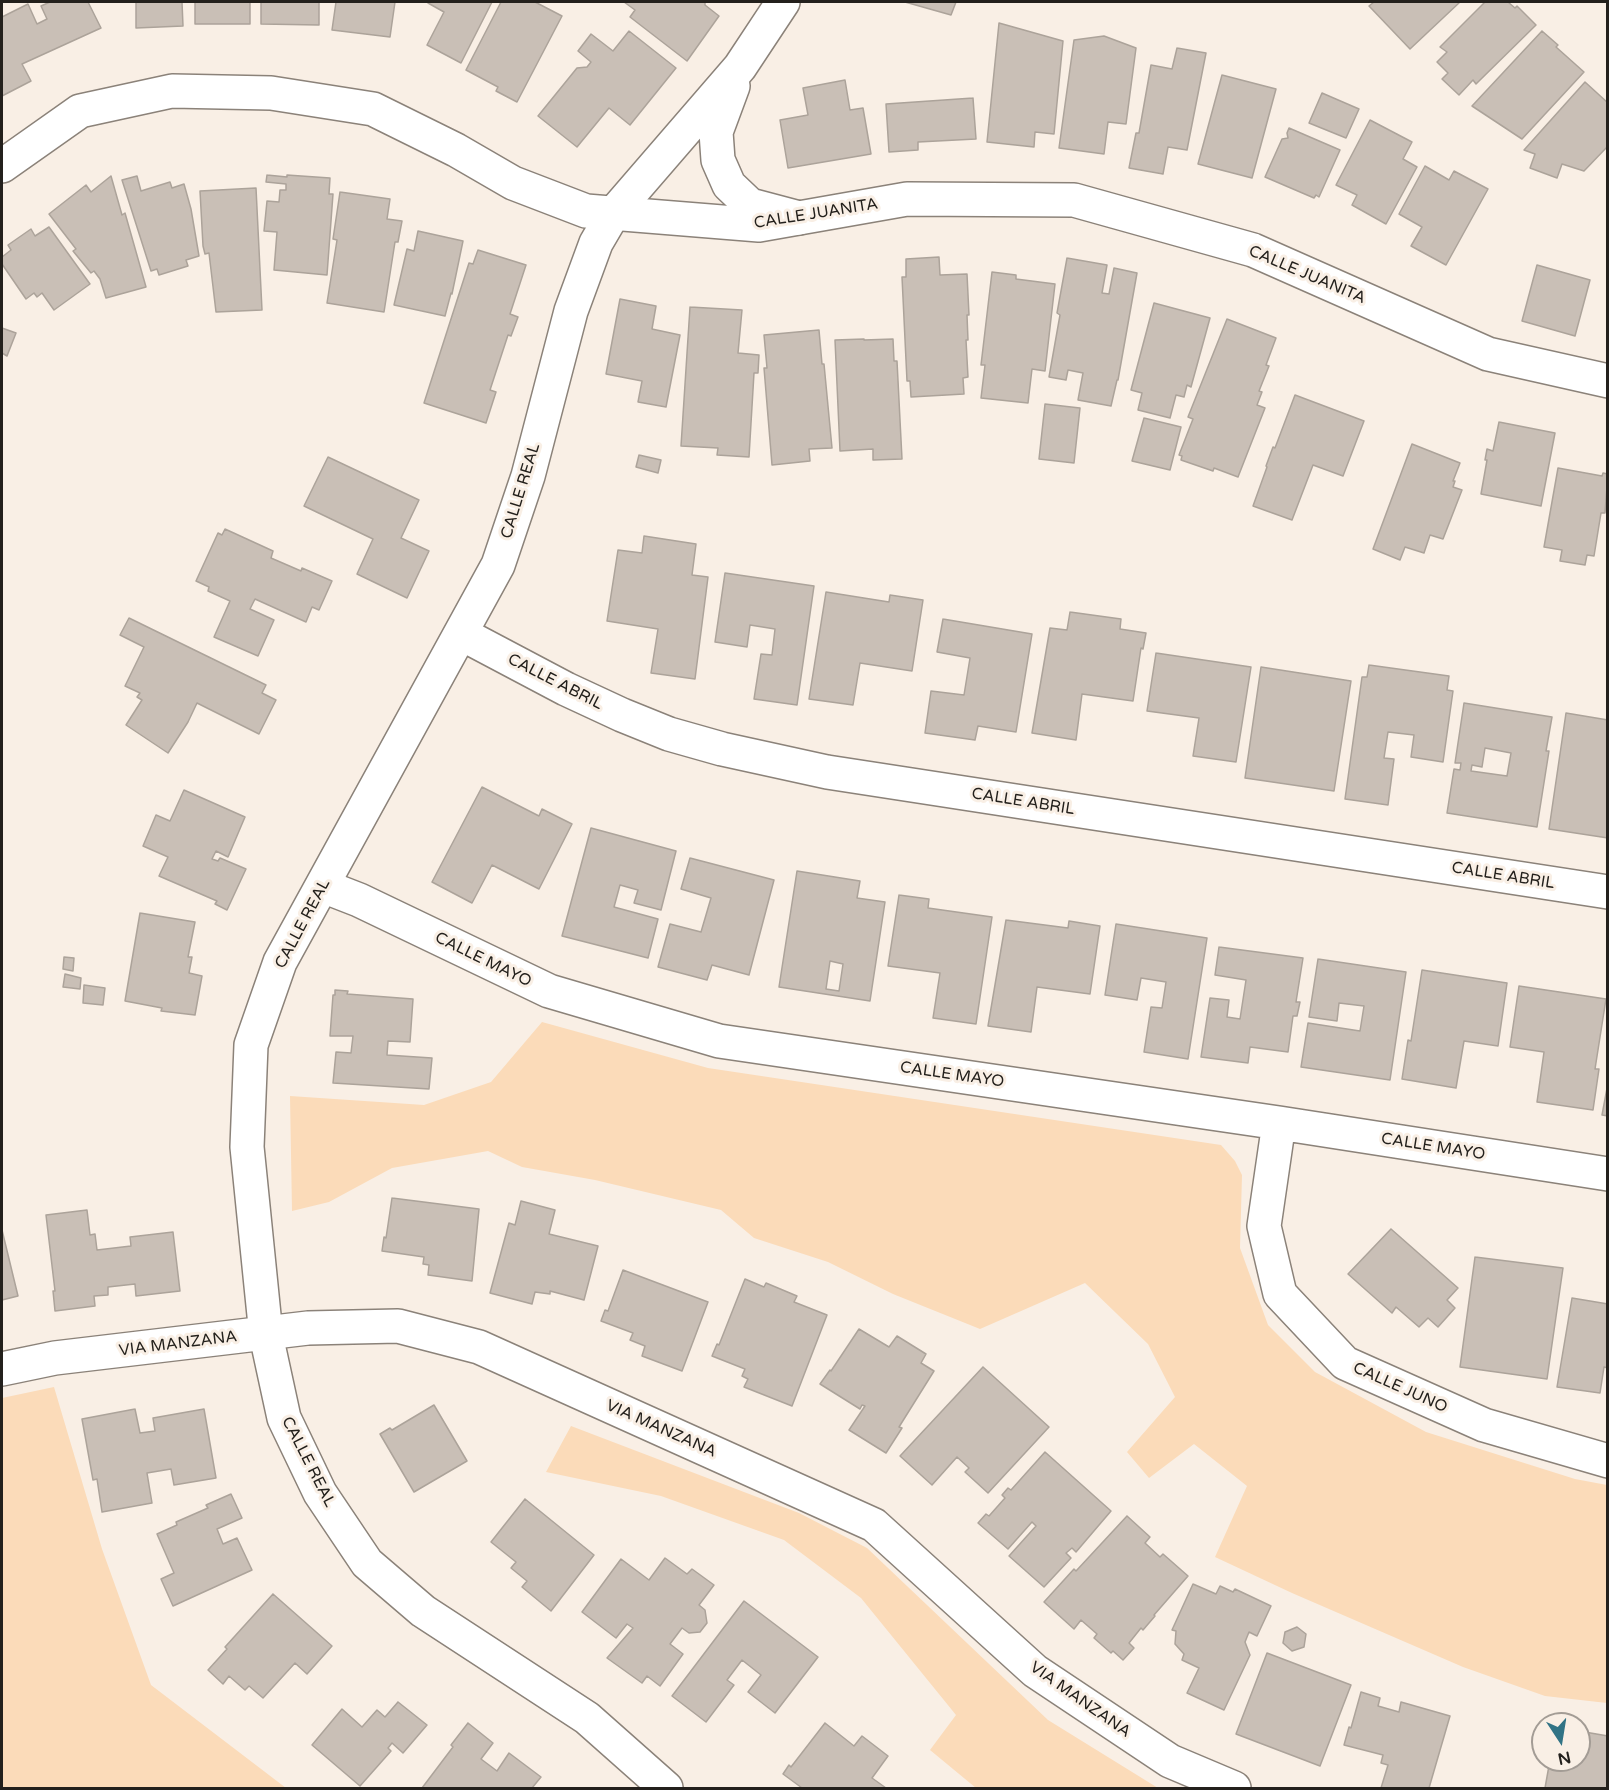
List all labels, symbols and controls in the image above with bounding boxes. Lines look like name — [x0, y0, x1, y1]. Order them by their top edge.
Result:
street label: CALLE JUANITA — [753, 195, 879, 233]
street label: CALLE JUANITA — [1246, 242, 1368, 308]
street label: CALLE REAL — [497, 441, 545, 541]
street label: CALLE ABRIL — [504, 650, 606, 714]
street label: CALLE ABRIL — [970, 784, 1076, 820]
street label: CALLE ABRIL — [1450, 858, 1556, 894]
street label: CALLE REAL — [271, 876, 335, 972]
street label: CALLE MAYO — [432, 928, 534, 992]
street label: CALLE MAYO — [899, 1058, 1005, 1092]
street label: CALLE MAYO — [1380, 1129, 1486, 1165]
street label: VIA MANZANA — [118, 1327, 238, 1361]
street label: CALLE JUNO — [1350, 1359, 1450, 1417]
street label: VIA MANZANA — [603, 1396, 719, 1462]
street label: CALLE REAL — [277, 1414, 339, 1510]
street label: VIA MANZANA — [1026, 1658, 1134, 1742]
north arrow — [1531, 1712, 1591, 1772]
text: N — [1556, 1747, 1573, 1769]

